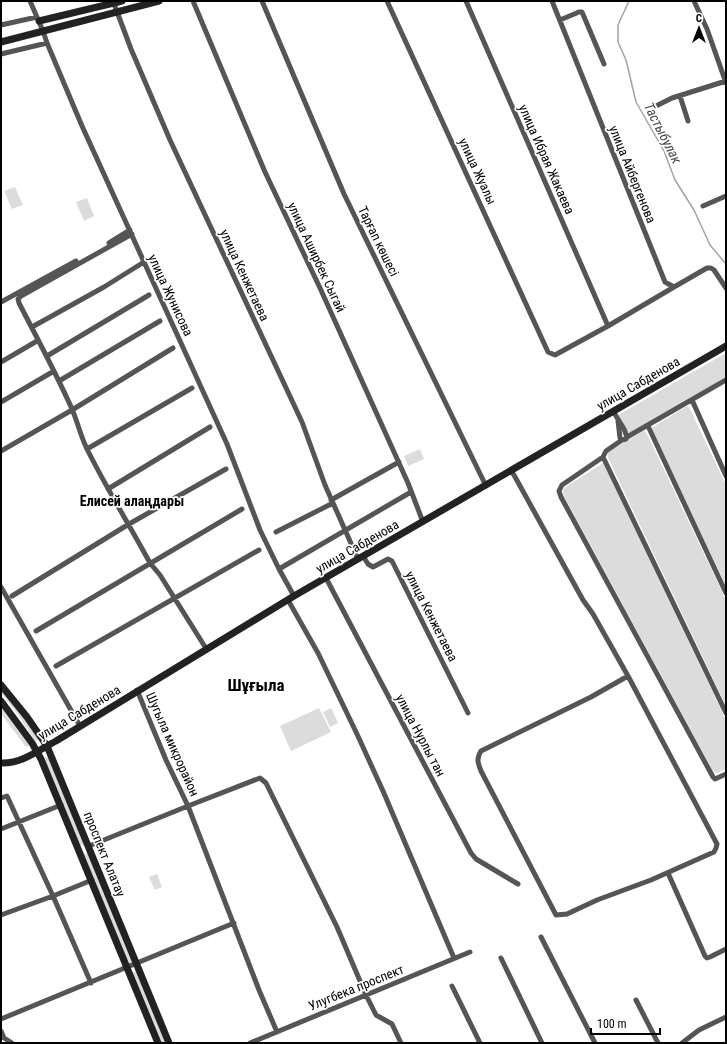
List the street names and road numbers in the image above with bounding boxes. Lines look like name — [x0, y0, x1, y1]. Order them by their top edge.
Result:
street label: улица Ибрая Жакаева — [516, 102, 577, 216]
street label: улица Айбергенова — [606, 123, 659, 225]
street label: улица Жуалы — [456, 136, 499, 207]
street label: улица Аширбек Сыгай — [284, 200, 349, 315]
street label: Тарғап көшесі — [355, 204, 402, 279]
street label: улица Кенжетаева — [217, 227, 272, 323]
street label: улица Жунисова — [145, 252, 196, 338]
street label: улица Сабденова — [594, 354, 682, 413]
street label: улица Сабденова — [313, 517, 401, 576]
street label: улица Кенжетаева — [402, 569, 461, 664]
street label: улица Сабденова — [35, 682, 123, 743]
street label: Шугыла микрорайон — [143, 690, 202, 798]
street label: улица Нурлы тан — [393, 692, 449, 779]
street label: проспект Алатау — [81, 809, 129, 899]
street label: Улугбека проспект — [306, 961, 406, 1013]

